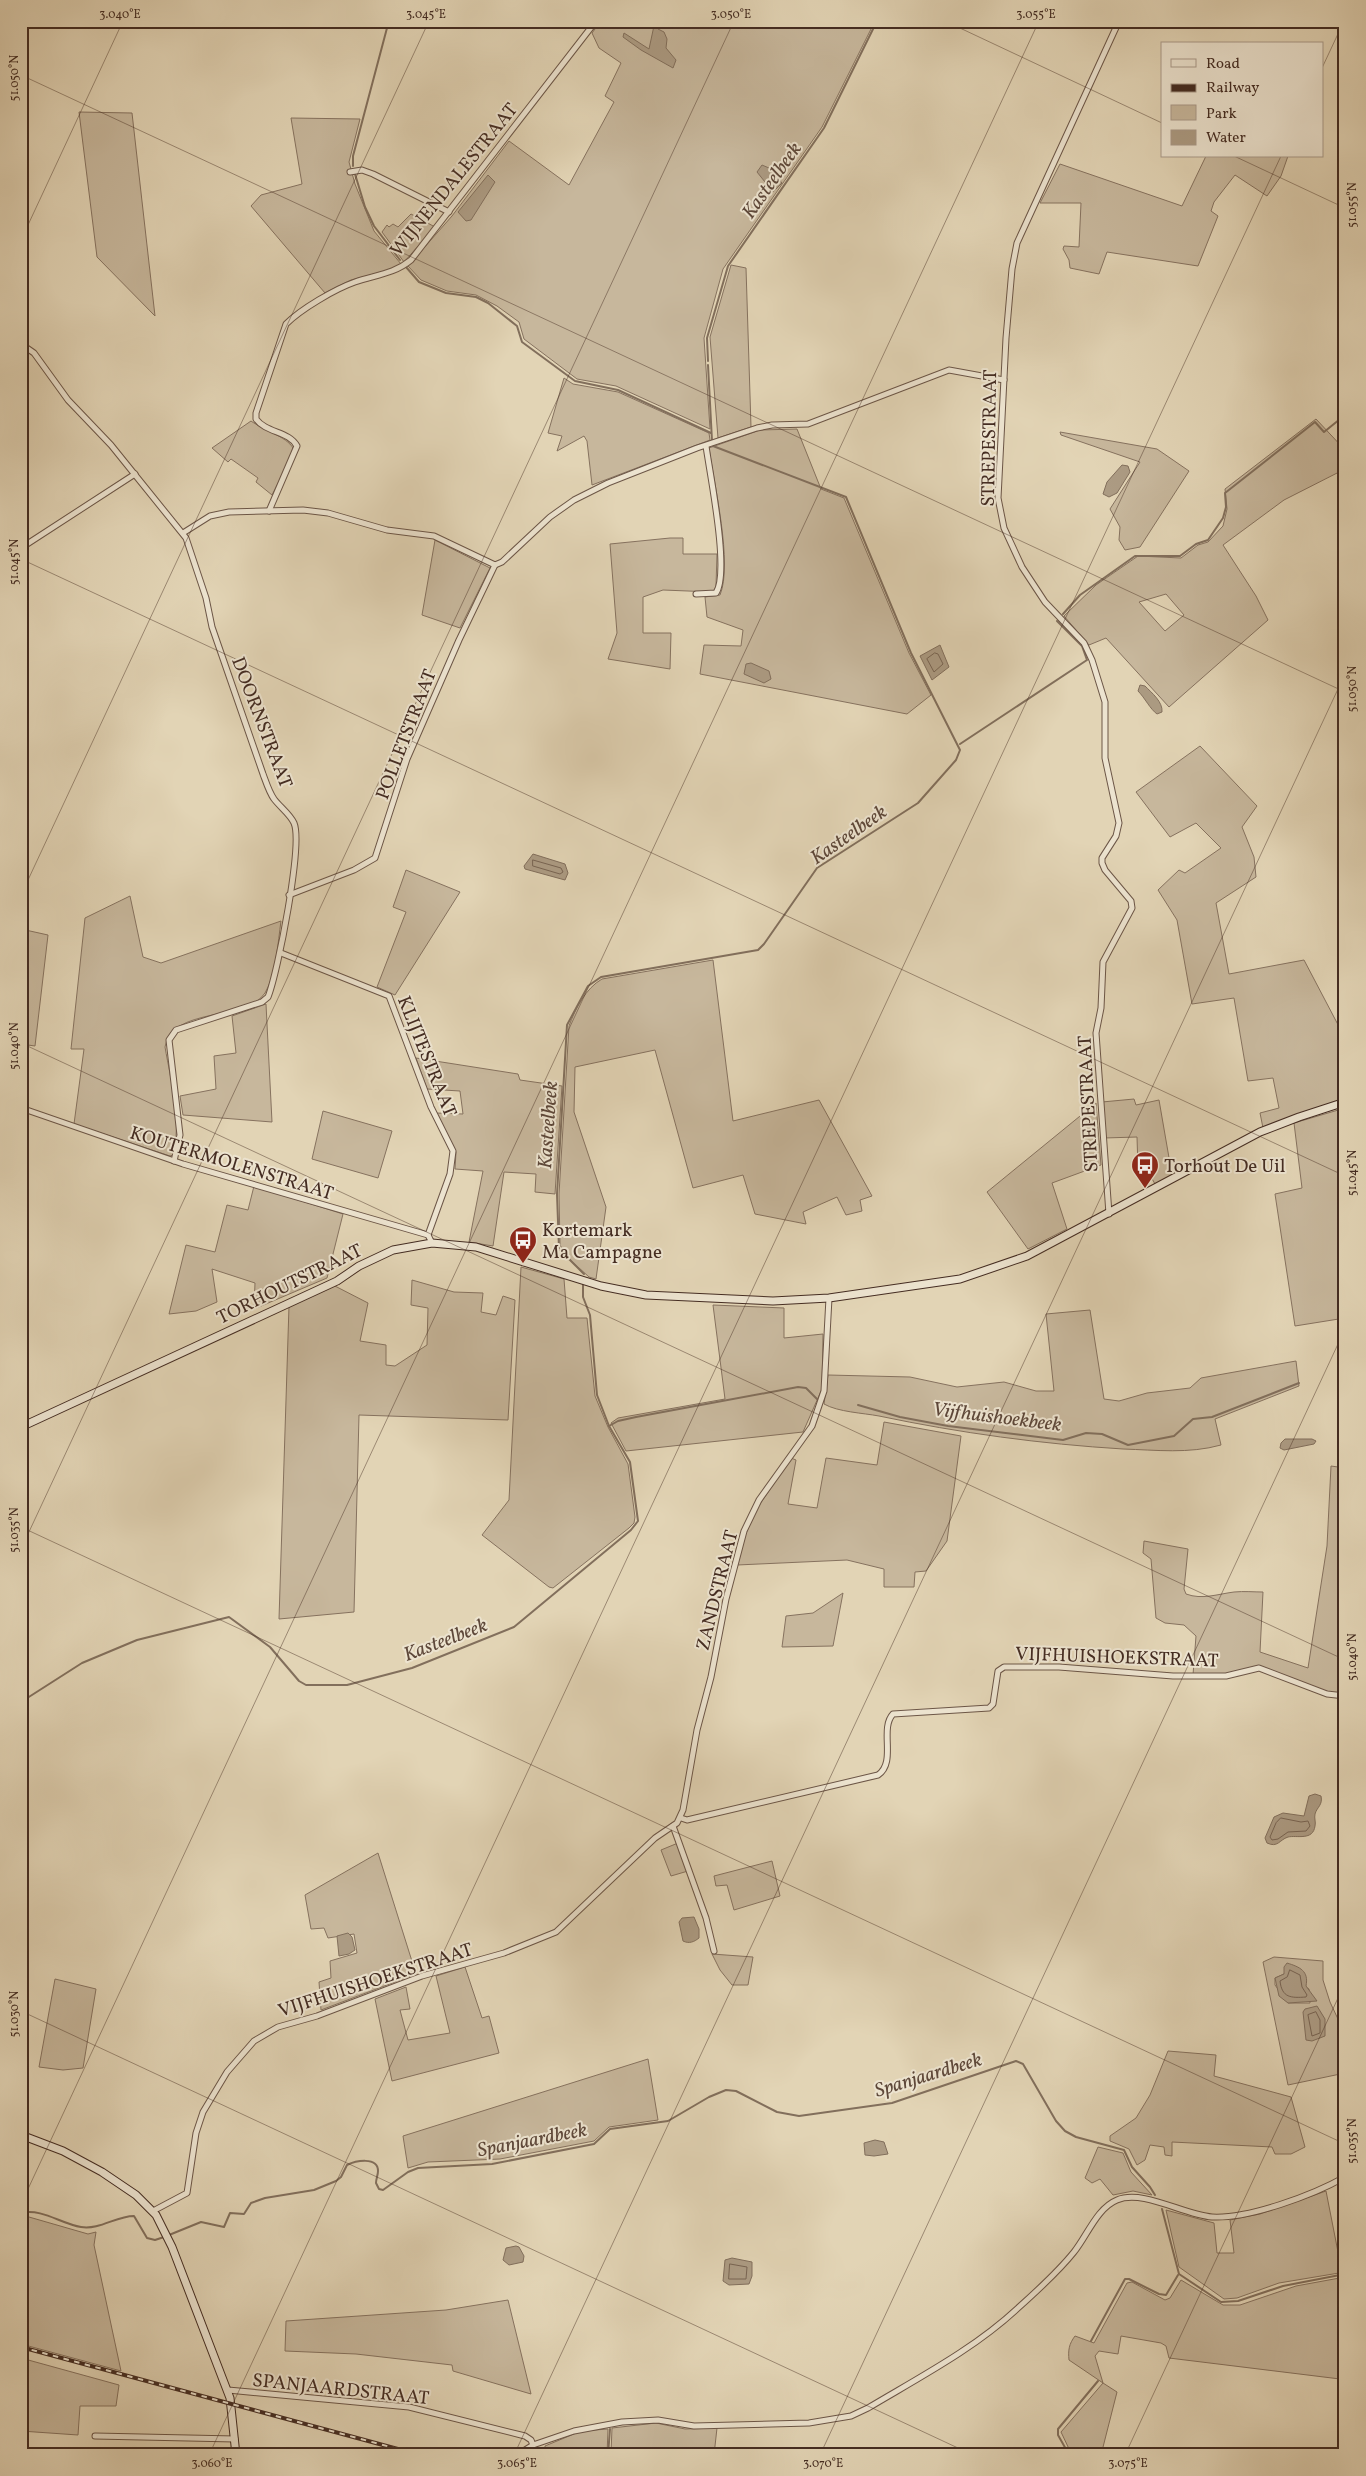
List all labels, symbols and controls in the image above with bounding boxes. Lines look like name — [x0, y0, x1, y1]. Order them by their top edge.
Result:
text: 3.040°E — [99, 7, 141, 23]
text: 3.045°E — [406, 7, 446, 23]
text: 3.050°E — [711, 7, 751, 23]
text: 3.055°E — [1016, 7, 1056, 23]
legend — [1161, 42, 1324, 158]
text: Road — [1206, 54, 1240, 75]
text: 51.050°N — [7, 55, 23, 101]
text: Railway — [1206, 78, 1259, 99]
street label: WIJNENDALESTRAAT — [385, 98, 525, 262]
text: Park — [1206, 104, 1237, 125]
text: Water — [1206, 128, 1246, 149]
water label: Kasteelbeek — [736, 137, 809, 225]
text: 51.055°N — [1345, 182, 1361, 228]
street label: STREPESTRAAT — [976, 369, 1004, 507]
text: 51.045°N — [7, 539, 23, 585]
street label: DOORNSTRAAT — [224, 653, 298, 792]
street label: POLLETSTRAAT — [370, 666, 444, 804]
text: 51.050°N — [1345, 666, 1361, 712]
water label: Kasteelbeek — [805, 799, 893, 872]
street label: KLIJTESTRAAT — [390, 992, 462, 1121]
text: 51.040°N — [7, 1022, 23, 1070]
street label: STREPESTRAAT — [1072, 1035, 1106, 1173]
water label: Kasteelbeek — [532, 1080, 566, 1170]
street label: KOUTERMOLENSTRAAT — [126, 1121, 336, 1207]
bus stop icon: Torhout De Uil — [1130, 1150, 1160, 1189]
text: 51.045°N — [1345, 1150, 1361, 1196]
place label: Torhout De Uil — [1164, 1154, 1286, 1180]
place label: Kortemark Ma Campagne — [542, 1218, 662, 1266]
bus stop icon: Kortemark Ma Campagne — [508, 1225, 538, 1264]
street label: TORHOUTSTRAAT — [213, 1238, 367, 1331]
water label: Vijfhuishoekbeek — [931, 1396, 1063, 1440]
text: 51.035°N — [7, 1507, 23, 1553]
street label: ZANDSTRAAT — [690, 1528, 745, 1653]
water label: Kasteelbeek — [400, 1612, 492, 1670]
text: 51.040°N — [1345, 1633, 1361, 1681]
street label: VIJFHUISHOEKSTRAAT — [1015, 1641, 1219, 1675]
street label: VIJFHUISHOEKSTRAAT — [275, 1937, 476, 2025]
text: 51.030°N — [7, 1991, 23, 2037]
water label: Spanjaardbeek — [871, 2046, 986, 2106]
water label: Spanjaardbeek — [475, 2117, 590, 2165]
text: 51.035°N — [1345, 2118, 1361, 2164]
street label: SPANJAARDSTRAAT — [251, 2368, 431, 2412]
text: 3.060°E — [191, 2456, 233, 2472]
text: 3.065°E — [497, 2456, 537, 2472]
text: 3.070°E — [803, 2456, 843, 2472]
text: 3.075°E — [1108, 2456, 1148, 2472]

